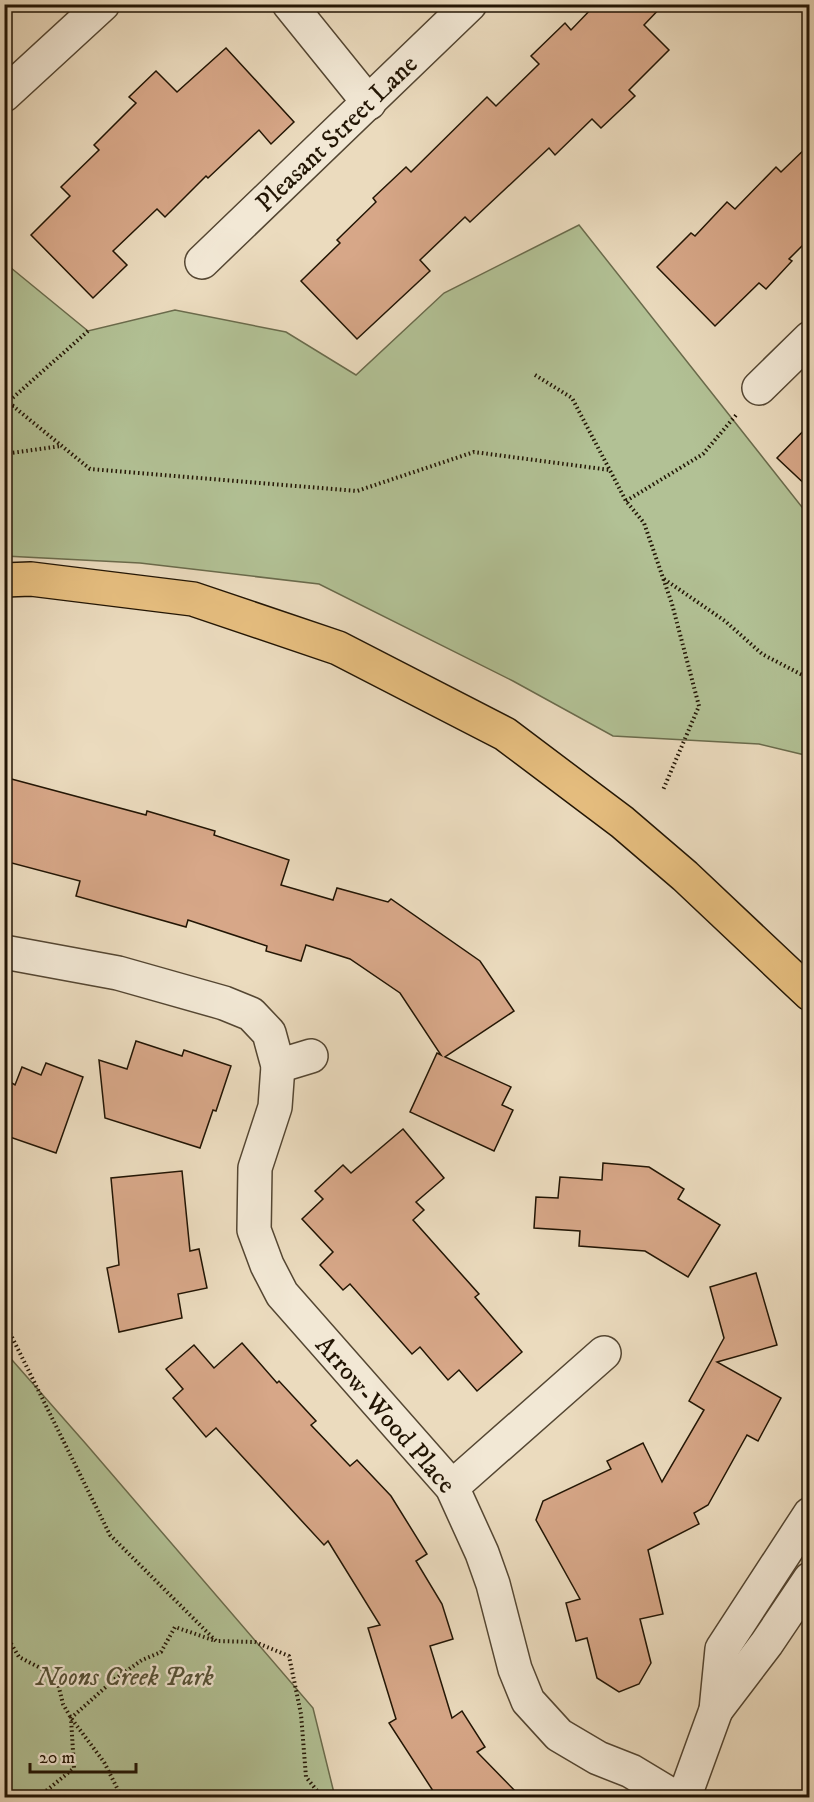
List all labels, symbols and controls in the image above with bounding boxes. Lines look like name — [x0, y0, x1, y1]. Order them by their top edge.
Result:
street label: Pleasant Street Lane — [249, 48, 425, 220]
street label: Arrow-Wood Place — [308, 1330, 462, 1500]
park label: Noons Creek Park — [34, 1661, 214, 1694]
scale bar — [30, 1736, 136, 1774]
text: 20 m — [39, 1747, 75, 1769]

